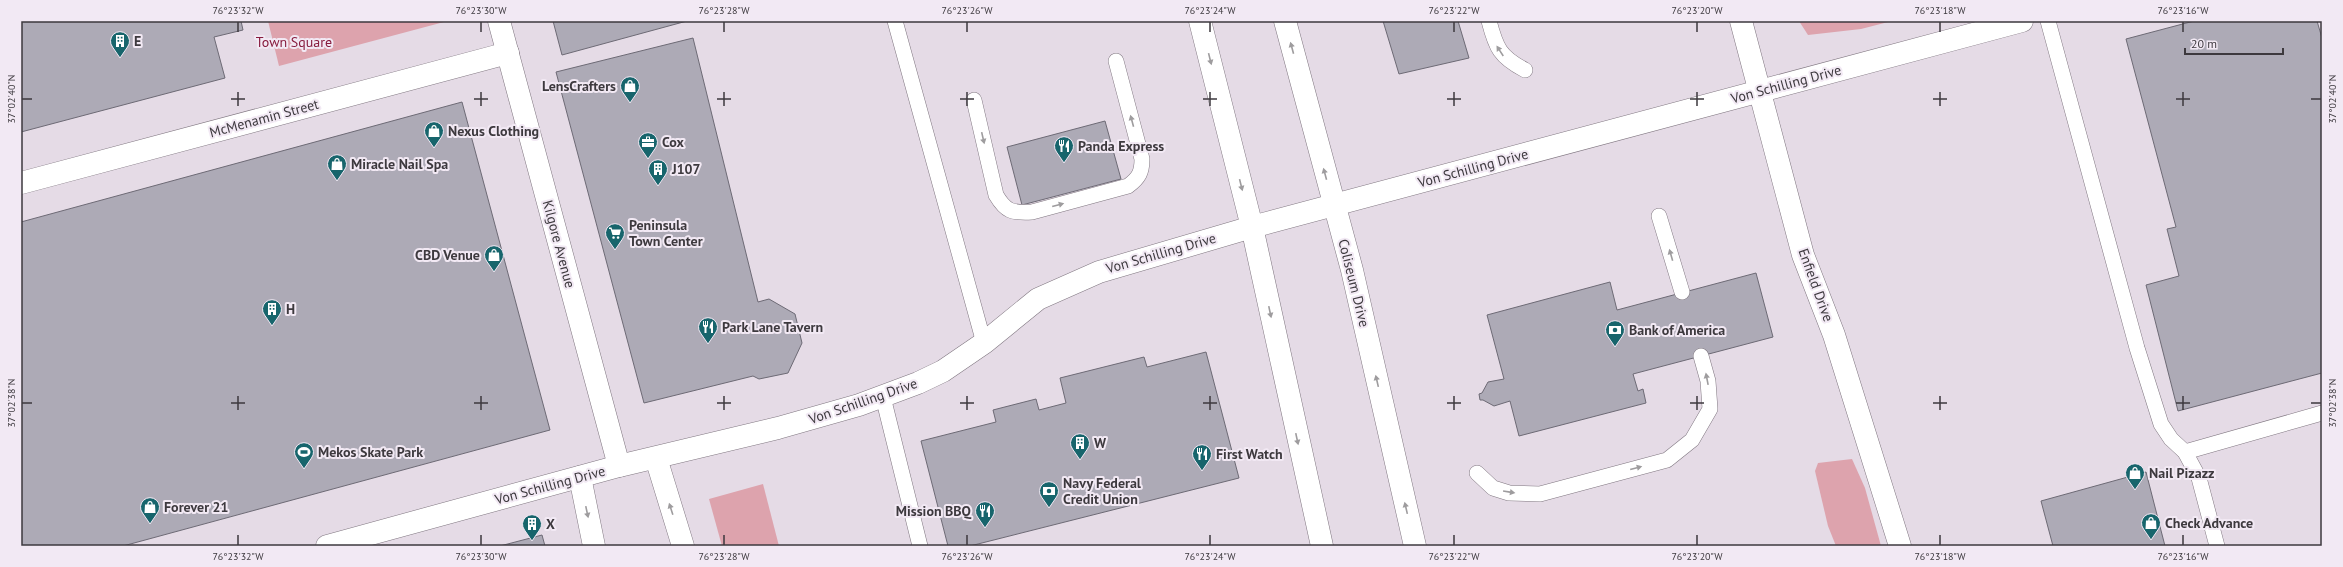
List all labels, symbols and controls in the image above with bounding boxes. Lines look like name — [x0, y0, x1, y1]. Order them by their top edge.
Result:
text: 76°23'32"W — [212, 4, 264, 17]
text: 76°23'30"W — [455, 4, 507, 17]
text: 76°23'28"W — [698, 4, 750, 17]
text: 76°23'26"W — [941, 4, 993, 17]
text: 76°23'24"W — [1184, 4, 1236, 17]
text: 76°23'22"W — [1428, 4, 1480, 17]
text: 76°23'20"W — [1671, 4, 1723, 17]
text: 76°23'18"W — [1914, 4, 1966, 17]
text: 76°23'16"W — [2157, 4, 2209, 17]
building icon: E — [109, 30, 131, 58]
scale bar — [2185, 30, 2283, 56]
place label: E — [134, 32, 141, 50]
park label: Town Square — [256, 33, 332, 51]
text: 20 m — [2191, 36, 2217, 51]
one-way arrow — [1289, 42, 1295, 54]
one-way arrow — [1496, 46, 1504, 56]
one-way arrow — [1207, 53, 1213, 65]
street label: Von Schilling Drive — [1728, 61, 1843, 108]
text: 37°02'40"N — [5, 74, 18, 124]
text: 37°02'40"N — [2326, 74, 2339, 124]
shop icon: LensCrafters — [619, 75, 641, 103]
place label: LensCrafters — [542, 77, 616, 95]
street label: McMenamin Street — [207, 95, 321, 141]
one-way arrow — [1129, 115, 1135, 127]
shop icon: Nexus Clothing — [423, 120, 445, 148]
place label: Nexus Clothing — [448, 122, 539, 140]
office icon: Cox — [637, 131, 659, 159]
one-way arrow — [980, 132, 986, 144]
place label: Cox — [662, 133, 685, 151]
restaurant icon: Panda Express — [1053, 135, 1075, 163]
place label: Panda Express — [1078, 137, 1164, 155]
street label: Von Schilling Drive — [1415, 145, 1530, 192]
shop icon: Miracle Nail Spa — [326, 153, 348, 181]
place label: Miracle Nail Spa — [351, 155, 448, 173]
building icon: J107 — [647, 158, 669, 186]
place label: J107 — [671, 160, 701, 178]
one-way arrow — [1322, 167, 1328, 180]
one-way arrow — [1239, 179, 1245, 191]
street label: Kilgore Avenue — [539, 198, 579, 290]
one-way arrow — [1053, 202, 1065, 208]
place label: Peninsula Town Center — [629, 216, 703, 250]
supermarket icon: Peninsula Town Center — [604, 222, 626, 250]
street label: Von Schilling Drive — [1103, 229, 1218, 278]
street label: Coliseum Drive — [1334, 237, 1374, 329]
shop icon: CBD Venue — [483, 244, 505, 272]
place label: CBD Venue — [415, 246, 480, 264]
street label: Enfield Drive — [1794, 246, 1838, 324]
one-way arrow — [1668, 249, 1674, 261]
building icon: H — [261, 298, 283, 326]
place label: H — [286, 300, 295, 318]
one-way arrow — [1267, 306, 1273, 318]
restaurant icon: Park Lane Tavern — [697, 316, 719, 344]
place label: Park Lane Tavern — [722, 318, 823, 336]
bank icon: Bank of America — [1604, 319, 1626, 347]
place label: Bank of America — [1629, 321, 1725, 339]
one-way arrow — [1704, 373, 1710, 385]
street label: Von Schilling Drive — [806, 374, 920, 428]
one-way arrow — [1374, 375, 1380, 387]
text: 37°02'38"N — [5, 378, 18, 428]
text: 37°02'38"N — [2326, 378, 2339, 428]
building icon: W — [1069, 432, 1091, 460]
one-way arrow — [1295, 433, 1301, 445]
place label: W — [1094, 434, 1107, 452]
sports icon: Mekos Skate Park — [293, 441, 315, 469]
place label: Mekos Skate Park — [318, 443, 423, 461]
restaurant icon: First Watch — [1191, 443, 1213, 471]
place label: First Watch — [1216, 445, 1283, 463]
street label: Von Schilling Drive — [492, 462, 607, 509]
shop icon: Nail Pizazz — [2124, 462, 2146, 490]
place label: Nail Pizazz — [2149, 464, 2215, 482]
one-way arrow — [1630, 465, 1642, 471]
place label: Navy Federal Credit Union — [1063, 474, 1142, 508]
bank icon: Navy Federal Credit Union — [1038, 480, 1060, 508]
one-way arrow — [1503, 489, 1515, 495]
shop icon: Forever 21 — [139, 496, 161, 524]
place label: Forever 21 — [164, 498, 228, 516]
restaurant icon: Mission BBQ — [974, 500, 996, 528]
place label: Mission BBQ — [896, 502, 972, 520]
one-way arrow — [1403, 502, 1409, 514]
one-way arrow — [668, 503, 674, 515]
one-way arrow — [584, 506, 590, 518]
shop icon: Check Advance — [2140, 512, 2162, 540]
building icon: X — [521, 513, 543, 541]
place label: Check Advance — [2165, 514, 2253, 532]
place label: X — [546, 515, 555, 533]
text: 76°23'32"W — [212, 550, 264, 563]
text: 76°23'30"W — [455, 550, 507, 563]
text: 76°23'28"W — [698, 550, 750, 563]
text: 76°23'26"W — [941, 550, 993, 563]
text: 76°23'24"W — [1184, 550, 1236, 563]
text: 76°23'22"W — [1428, 550, 1480, 563]
text: 76°23'20"W — [1671, 550, 1723, 563]
text: 76°23'18"W — [1914, 550, 1966, 563]
text: 76°23'16"W — [2157, 550, 2209, 563]

